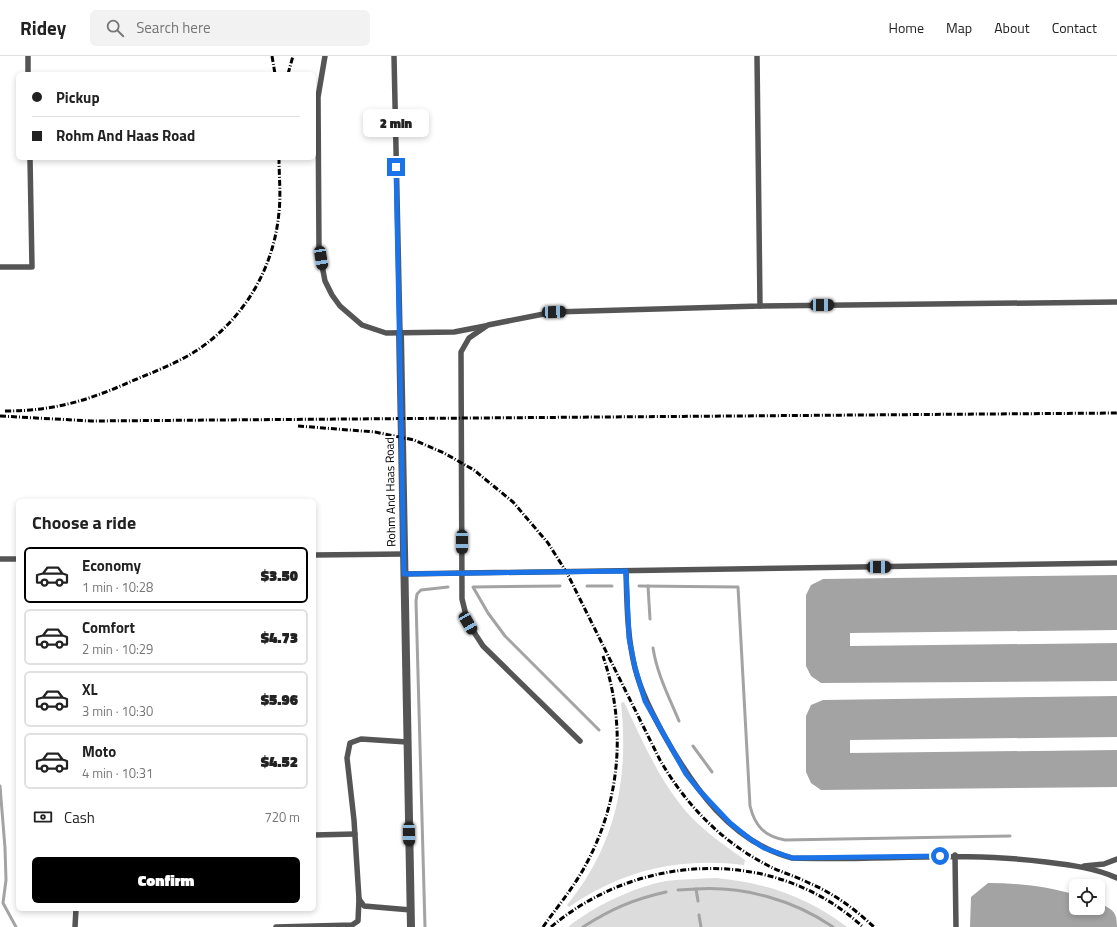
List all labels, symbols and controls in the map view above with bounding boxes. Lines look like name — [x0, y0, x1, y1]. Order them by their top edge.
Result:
search box — [90, 10, 370, 46]
text: Ridey — [20, 13, 66, 42]
text: Search here — [136, 16, 211, 39]
icon: search — [104, 17, 126, 39]
text: Home — [889, 17, 924, 38]
text: Map — [946, 17, 972, 38]
text: About — [994, 17, 1030, 38]
text: Contact — [1052, 17, 1097, 38]
text: Pickup — [56, 86, 100, 109]
callout: 2 min — [363, 109, 429, 137]
text: 2 min — [380, 113, 412, 133]
text: Rohm And Haas Road — [56, 124, 195, 147]
route end — [387, 158, 405, 176]
car — [313, 245, 329, 271]
car — [810, 299, 834, 311]
car — [542, 306, 566, 318]
street label: Rohm And Haas Road — [380, 437, 400, 547]
text: Choose a ride — [32, 509, 136, 536]
car — [456, 530, 468, 554]
text: Economy — [82, 554, 141, 577]
icon: car — [34, 557, 70, 593]
car — [867, 561, 891, 573]
text: $3.50 — [261, 564, 298, 587]
text: 1 min · 10:28 — [82, 577, 153, 597]
car — [457, 610, 479, 636]
text: Comfort — [82, 616, 135, 639]
icon: car — [34, 619, 70, 655]
text: $4.73 — [261, 626, 298, 649]
text: 2 min · 10:29 — [82, 639, 153, 659]
text: XL — [82, 678, 98, 701]
icon: car — [34, 681, 70, 717]
text: $5.96 — [261, 688, 298, 711]
text: 3 min · 10:30 — [82, 701, 153, 721]
text: Moto — [82, 740, 116, 763]
icon: car — [34, 743, 70, 779]
text: $4.52 — [261, 750, 298, 773]
text: 4 min · 10:31 — [82, 763, 153, 783]
icon: cash — [32, 806, 54, 828]
text: Cash — [64, 806, 95, 829]
text: 720 m — [264, 807, 300, 827]
car — [403, 822, 415, 846]
route start — [931, 847, 949, 865]
button: Confirm — [32, 857, 300, 903]
map controls — [1069, 879, 1105, 915]
button: locate — [1069, 879, 1105, 915]

